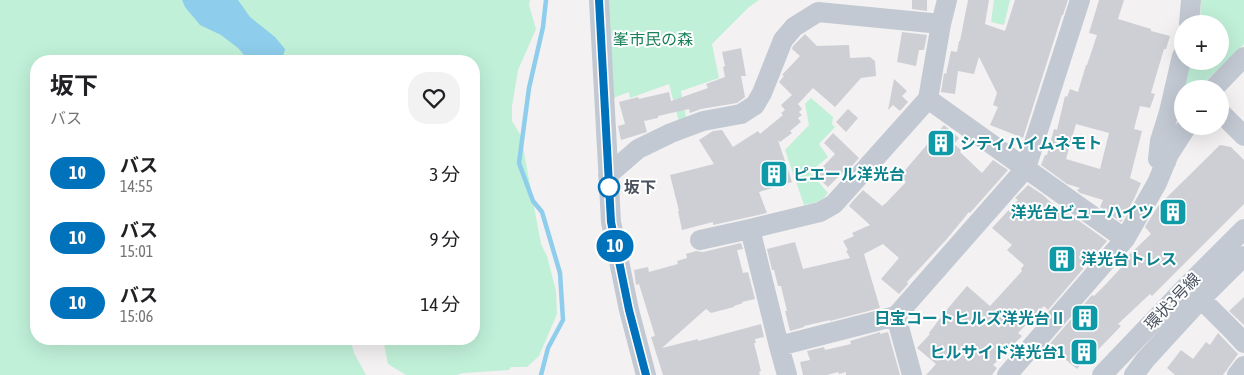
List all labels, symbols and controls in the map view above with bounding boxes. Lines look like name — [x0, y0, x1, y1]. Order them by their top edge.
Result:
map controls — [1174, 15, 1229, 135]
button: + — [1174, 15, 1229, 70]
park label: 峯市民の森 — [613, 30, 693, 48]
text: 坂下 — [50, 72, 98, 99]
button: heart — [408, 72, 460, 124]
button: − — [1174, 80, 1229, 135]
text: バス — [50, 109, 82, 127]
building icon: シティハイムネモト — [926, 128, 956, 158]
place label: シティハイムネモト — [960, 134, 1102, 152]
text: バス — [120, 154, 158, 176]
building icon: ピエール洋光台 — [759, 159, 789, 189]
text: 10 — [69, 162, 86, 183]
text: 3 分 — [429, 163, 460, 185]
place label: ピエール洋光台 — [793, 165, 905, 183]
marker: 坂下 — [598, 176, 620, 198]
text: 14:55 — [120, 177, 153, 195]
place label: 坂下 — [624, 178, 656, 196]
building icon: 洋光台ビューハイツ — [1158, 197, 1188, 227]
place label: 洋光台ビューハイツ — [1011, 203, 1154, 221]
text: バス — [120, 219, 158, 241]
text: 10 — [69, 227, 86, 248]
text: 9 分 — [429, 228, 460, 250]
line badge: 10 — [592, 230, 638, 262]
text: 10 — [607, 235, 623, 256]
text: 15:01 — [120, 242, 153, 260]
building icon: 洋光台トレス — [1047, 244, 1077, 274]
place label: 洋光台トレス — [1081, 250, 1177, 268]
street label: 環状3号線 — [1141, 269, 1203, 333]
text: バス — [120, 284, 158, 306]
text: 10 — [69, 292, 86, 313]
text: 14 分 — [421, 293, 460, 315]
building icon: 日宝コートヒルズ洋光台Ⅱ — [1070, 303, 1100, 333]
text: 15:06 — [120, 307, 153, 325]
place label: 日宝コートヒルズ洋光台Ⅱ — [874, 309, 1066, 327]
building icon: ヒルサイド洋光台1 — [1069, 337, 1099, 367]
place label: ヒルサイド洋光台1 — [929, 343, 1065, 361]

